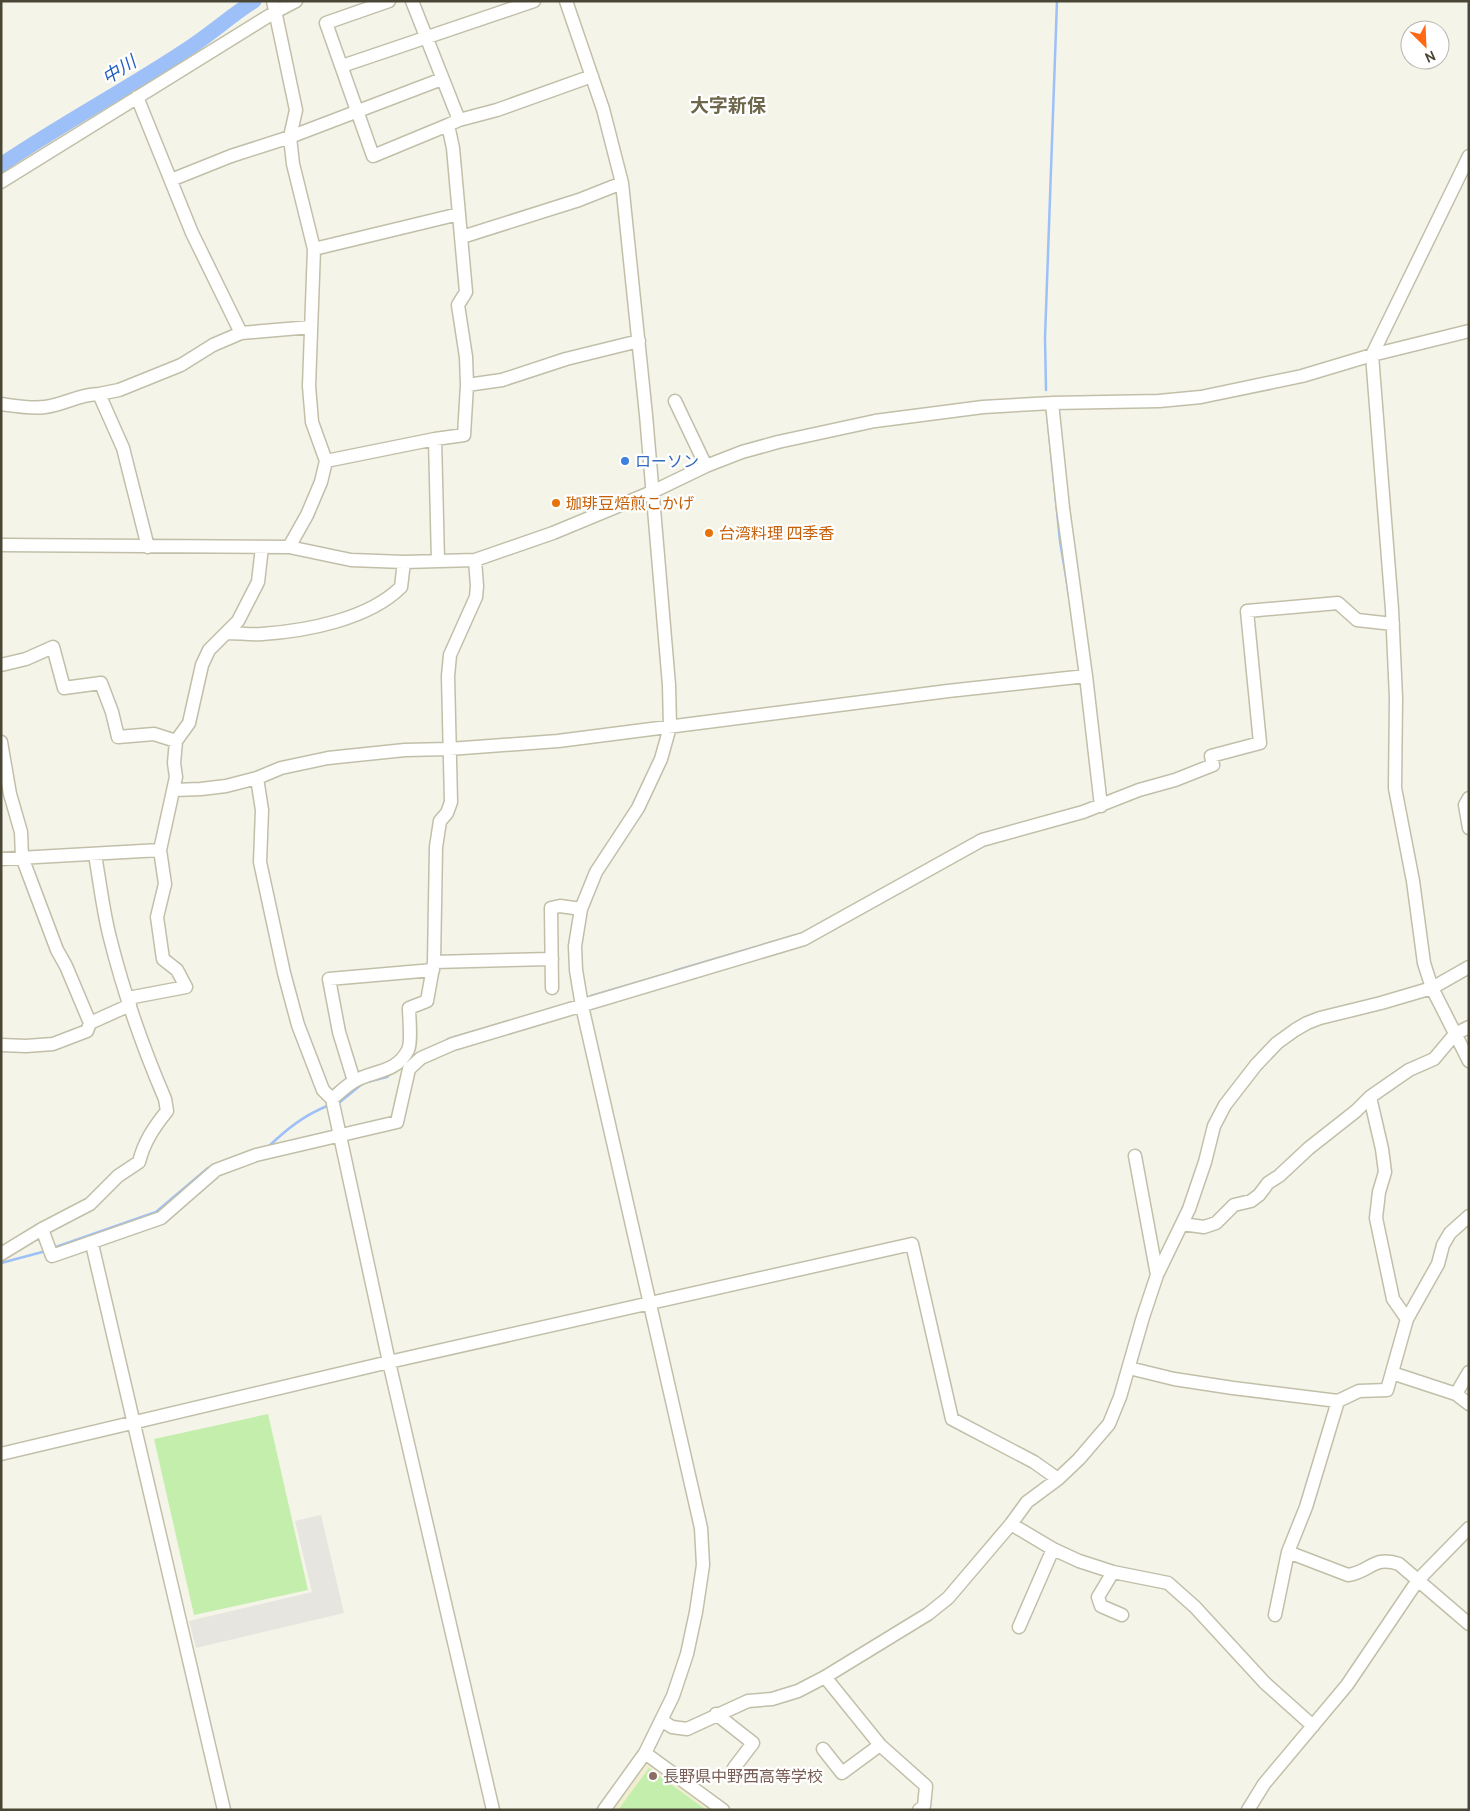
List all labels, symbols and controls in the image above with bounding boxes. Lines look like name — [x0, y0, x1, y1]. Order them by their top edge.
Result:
north arrow — [1400, 20, 1450, 70]
text: N — [1422, 47, 1438, 67]
water label: 中川 — [98, 50, 142, 89]
district label: 大字新保 — [690, 94, 766, 117]
place label: ローソン — [635, 452, 699, 471]
marker: ローソン — [619, 455, 631, 467]
place label: 珈琲豆焙煎こかげ — [566, 494, 694, 513]
marker: 珈琲豆焙煎こかげ — [550, 497, 562, 509]
place label: 台湾料理 四季香 — [719, 524, 835, 543]
marker: 台湾料理 四季香 — [703, 527, 715, 539]
place label: 長野県中野西高等学校 — [663, 1767, 823, 1786]
marker: 長野県中野西高等学校 — [647, 1770, 659, 1782]

